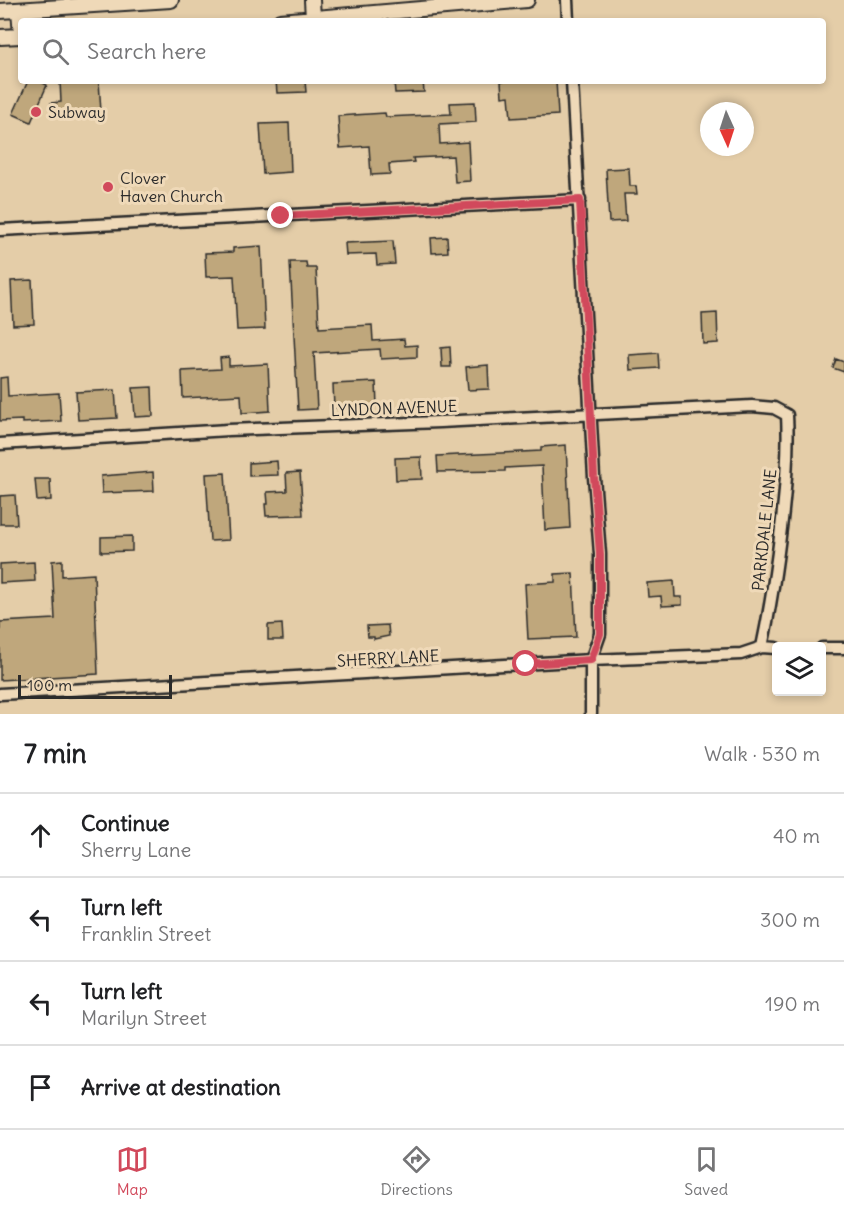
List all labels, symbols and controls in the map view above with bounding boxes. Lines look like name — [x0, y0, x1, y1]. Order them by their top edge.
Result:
search box — [18, 18, 826, 84]
icon: search — [39, 35, 72, 68]
text: Search here — [87, 37, 206, 65]
place label: Subway — [48, 102, 106, 122]
north arrow — [700, 102, 754, 156]
marker: Subway — [29, 105, 43, 119]
place label: Clover Haven Church — [120, 168, 223, 206]
marker: Clover Haven Church — [101, 180, 115, 194]
route end — [267, 202, 293, 228]
street label: LYNDON AVENUE — [330, 396, 458, 420]
street label: PARKDALE LANE — [748, 468, 780, 592]
map controls — [772, 642, 826, 696]
button: layers — [772, 642, 826, 696]
street label: SHERRY LANE — [336, 645, 440, 671]
route start — [512, 650, 538, 676]
scale bar — [18, 672, 172, 700]
text: 100 m — [27, 675, 72, 695]
text: 7 min — [24, 737, 87, 770]
text: Walk · 530 m — [704, 741, 820, 766]
text: Continue — [81, 809, 170, 837]
icon: ahead — [24, 819, 57, 852]
text: 40 m — [773, 823, 820, 848]
text: Sherry Lane — [81, 837, 191, 862]
text: Turn left — [81, 893, 162, 921]
icon: left — [24, 903, 57, 936]
text: 300 m — [760, 907, 820, 932]
text: Franklin Street — [81, 921, 211, 946]
text: Turn left — [81, 977, 162, 1005]
icon: left — [24, 987, 57, 1020]
text: 190 m — [765, 991, 820, 1016]
text: Marilyn Street — [81, 1005, 207, 1030]
icon: arrive — [24, 1071, 57, 1104]
text: Arrive at destination — [81, 1073, 281, 1101]
tab: Map — [116, 1143, 149, 1199]
tab: Directions — [380, 1143, 453, 1199]
tab: Saved — [684, 1143, 728, 1199]

